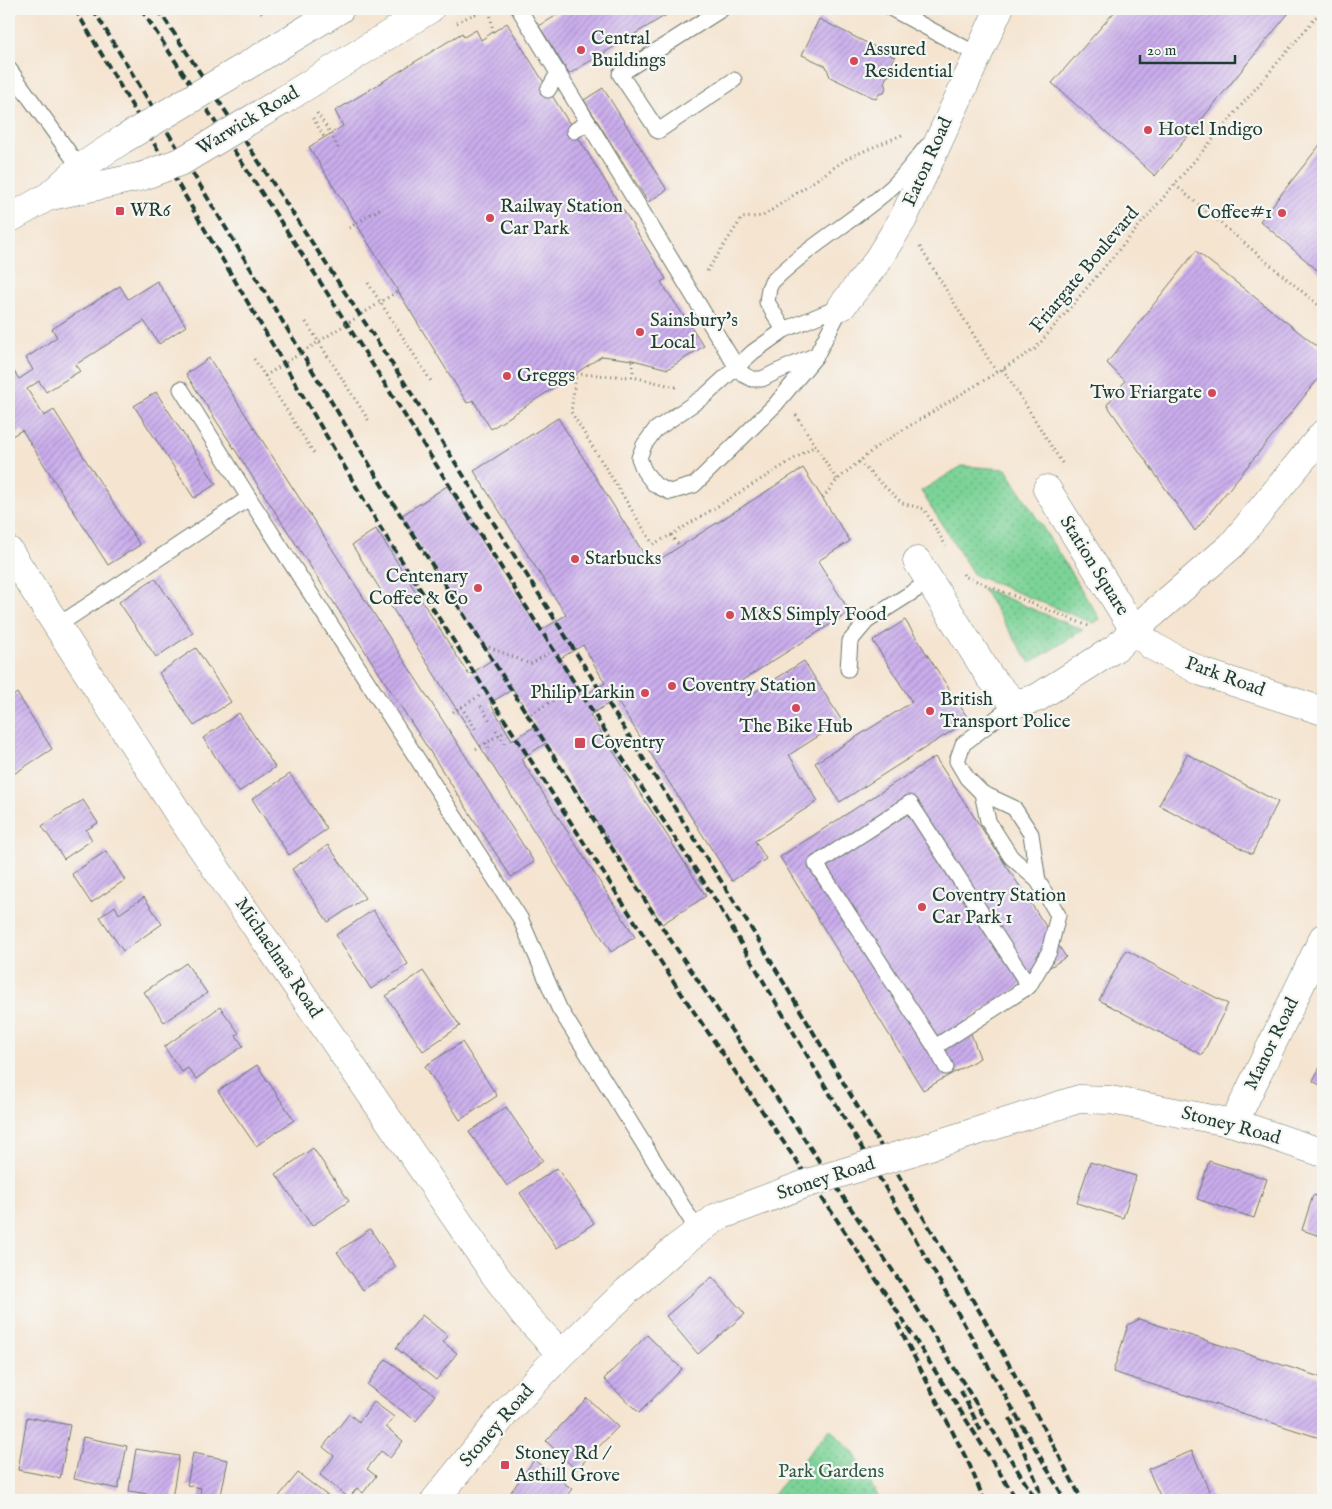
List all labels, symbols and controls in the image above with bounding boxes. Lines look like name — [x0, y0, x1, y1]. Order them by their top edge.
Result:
place label: Central Buildings — [591, 27, 666, 73]
scale bar — [1140, 32, 1234, 64]
place label: Assured Residential — [863, 38, 953, 84]
text: 20 m — [1147, 41, 1177, 60]
marker: Central Buildings — [575, 44, 587, 56]
marker: Assured Residential — [848, 55, 860, 67]
street label: Warwick Road — [193, 81, 304, 161]
street label: Eaton Road — [898, 113, 959, 210]
place label: Hotel Indigo — [1158, 118, 1263, 142]
marker: Hotel Indigo — [1142, 124, 1154, 136]
place label: Railway Station Car Park — [500, 195, 623, 241]
place label: WR6 — [130, 199, 171, 223]
street label: Friargate Boulevard — [1025, 201, 1145, 338]
place label: Coffee#1 — [1197, 201, 1272, 225]
marker: WR6 — [114, 205, 126, 217]
marker: Coffee#1 — [1276, 207, 1288, 219]
marker: Railway Station Car Park — [484, 212, 496, 224]
place label: Sainsbury's Local — [650, 309, 738, 355]
marker: Sainsbury's Local — [634, 326, 646, 338]
place label: Greggs — [517, 364, 575, 388]
marker: Greggs — [501, 370, 513, 382]
place label: Two Friargate — [1090, 381, 1202, 405]
marker: Two Friargate — [1206, 387, 1218, 399]
street label: Station Square — [1054, 512, 1134, 621]
place label: Starbucks — [585, 547, 661, 571]
marker: Starbucks — [569, 553, 581, 565]
place label: Centenary Coffee & Co — [369, 565, 469, 611]
marker: Centenary Coffee & Co — [472, 582, 484, 594]
place label: M&S Simply Food — [740, 603, 888, 627]
marker: M&S Simply Food — [724, 609, 736, 621]
street label: Park Road — [1182, 651, 1269, 703]
place label: Coventry Station — [682, 674, 816, 698]
marker: Coventry Station — [666, 680, 678, 692]
place label: Philip Larkin — [530, 681, 635, 705]
marker: Philip Larkin — [639, 687, 651, 699]
place label: British Transport Police — [940, 688, 1071, 734]
marker: The Bike Hub — [790, 702, 802, 714]
marker: British Transport Police — [924, 705, 936, 717]
place label: The Bike Hub — [739, 715, 853, 739]
place label: Coventry — [591, 731, 665, 755]
marker: Coventry — [573, 736, 587, 750]
place label: Coventry Station Car Park 1 — [932, 884, 1066, 930]
street label: Michaelmas Road — [229, 893, 328, 1023]
marker: Coventry Station Car Park 1 — [916, 901, 928, 913]
street label: Manor Road — [1239, 993, 1305, 1094]
street label: Stoney Road — [1179, 1101, 1284, 1151]
street label: Stoney Road — [774, 1152, 879, 1206]
street label: Stoney Road — [455, 1379, 540, 1472]
place label: Stoney Rd / Asthill Grove — [514, 1442, 620, 1488]
marker: Stoney Rd / Asthill Grove — [499, 1459, 511, 1471]
park label: Park Gardens — [778, 1460, 884, 1484]

